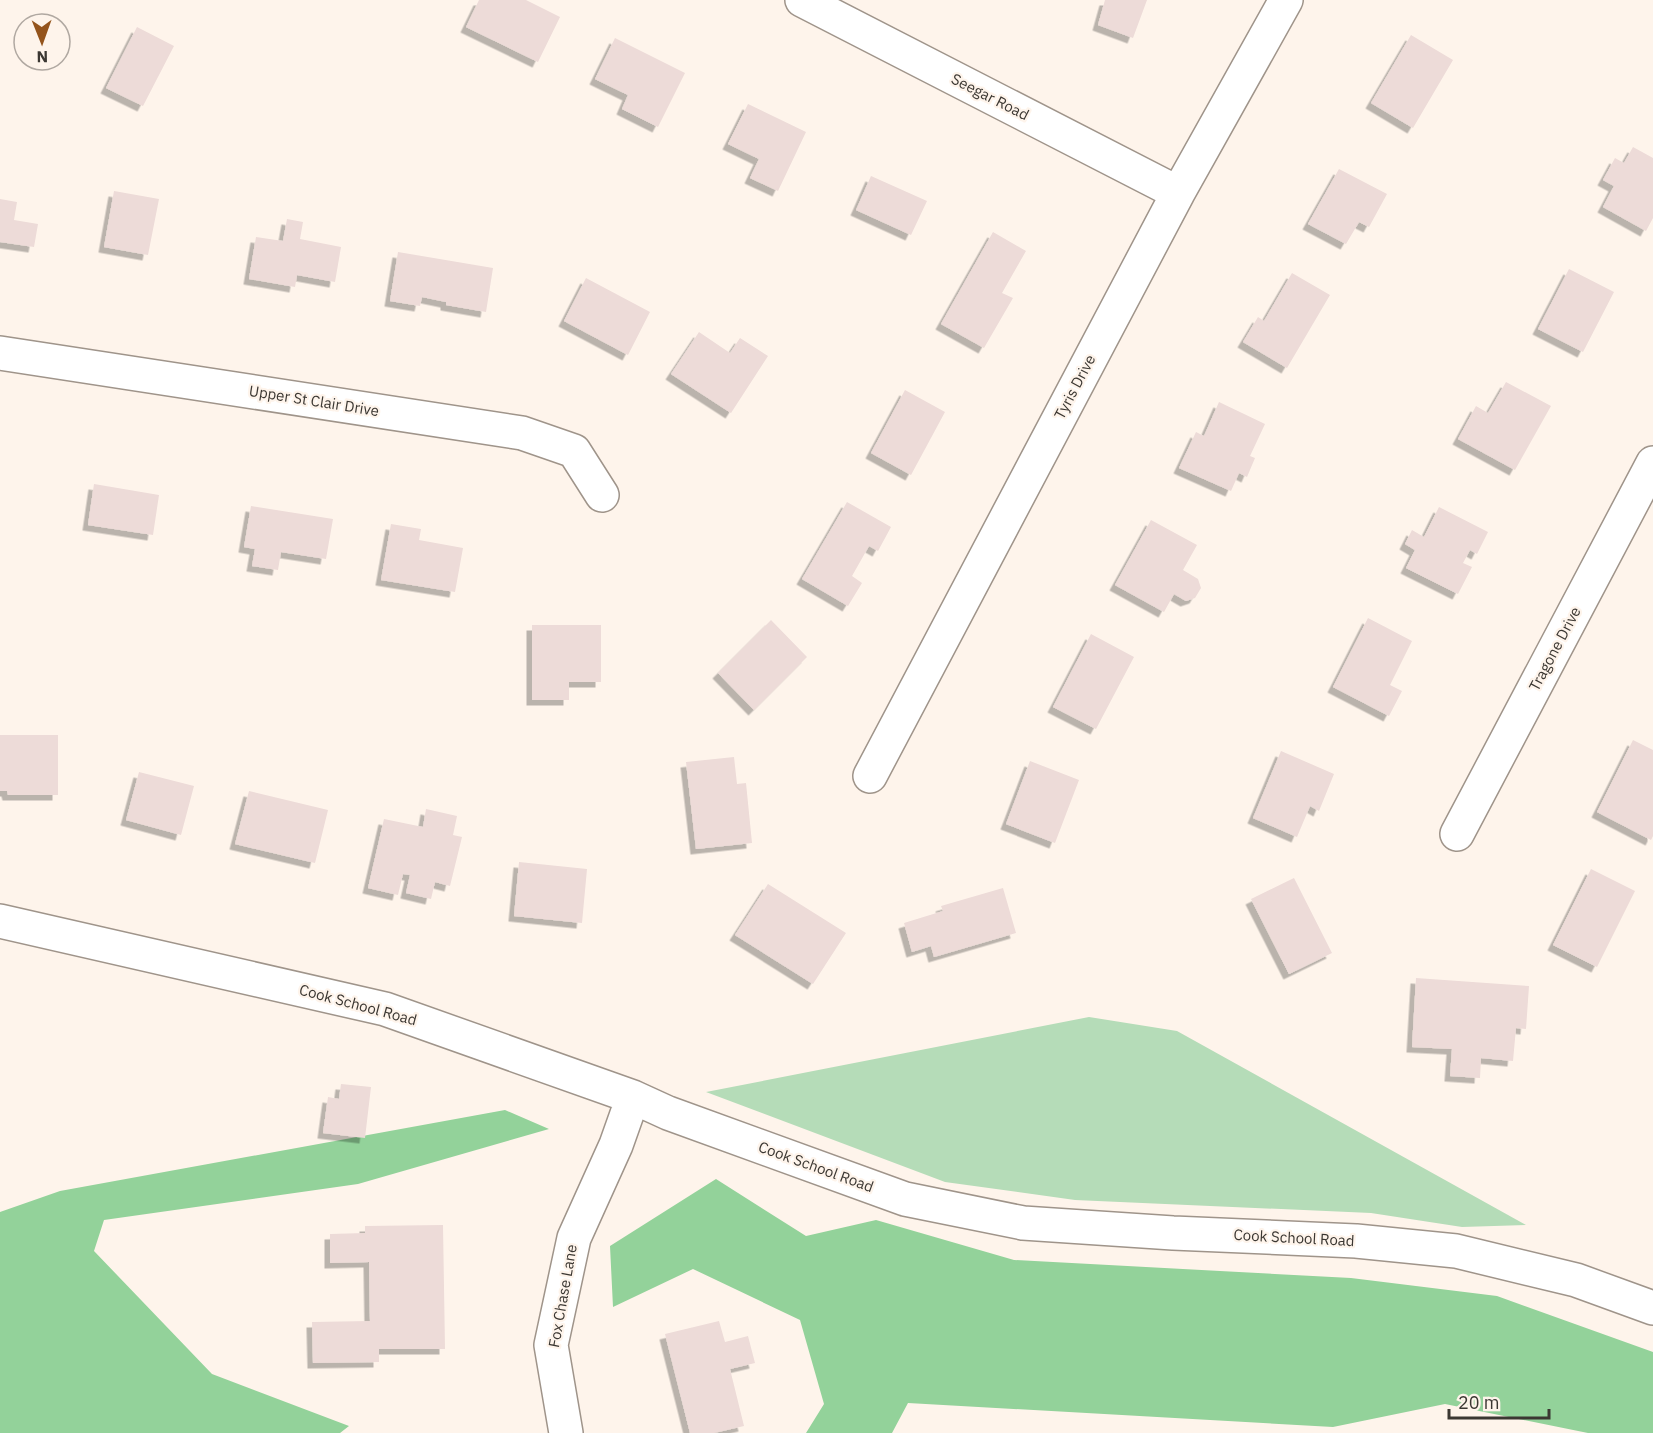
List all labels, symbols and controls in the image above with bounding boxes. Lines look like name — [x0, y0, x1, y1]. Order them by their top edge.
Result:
north arrow — [12, 12, 72, 72]
text: N — [36, 47, 48, 67]
street label: Seegar Road — [948, 69, 1032, 124]
street label: Tyris Drive — [1050, 351, 1099, 422]
street label: Upper St Clair Drive — [248, 381, 380, 420]
street label: Tragone Drive — [1524, 603, 1585, 694]
street label: Cook School Road — [297, 980, 419, 1029]
street label: Cook School Road — [756, 1137, 876, 1196]
street label: Cook School Road — [1233, 1225, 1355, 1250]
street label: Fox Chase Lane — [544, 1243, 581, 1349]
scale bar — [1449, 1382, 1550, 1420]
text: 20 m — [1458, 1391, 1500, 1414]

